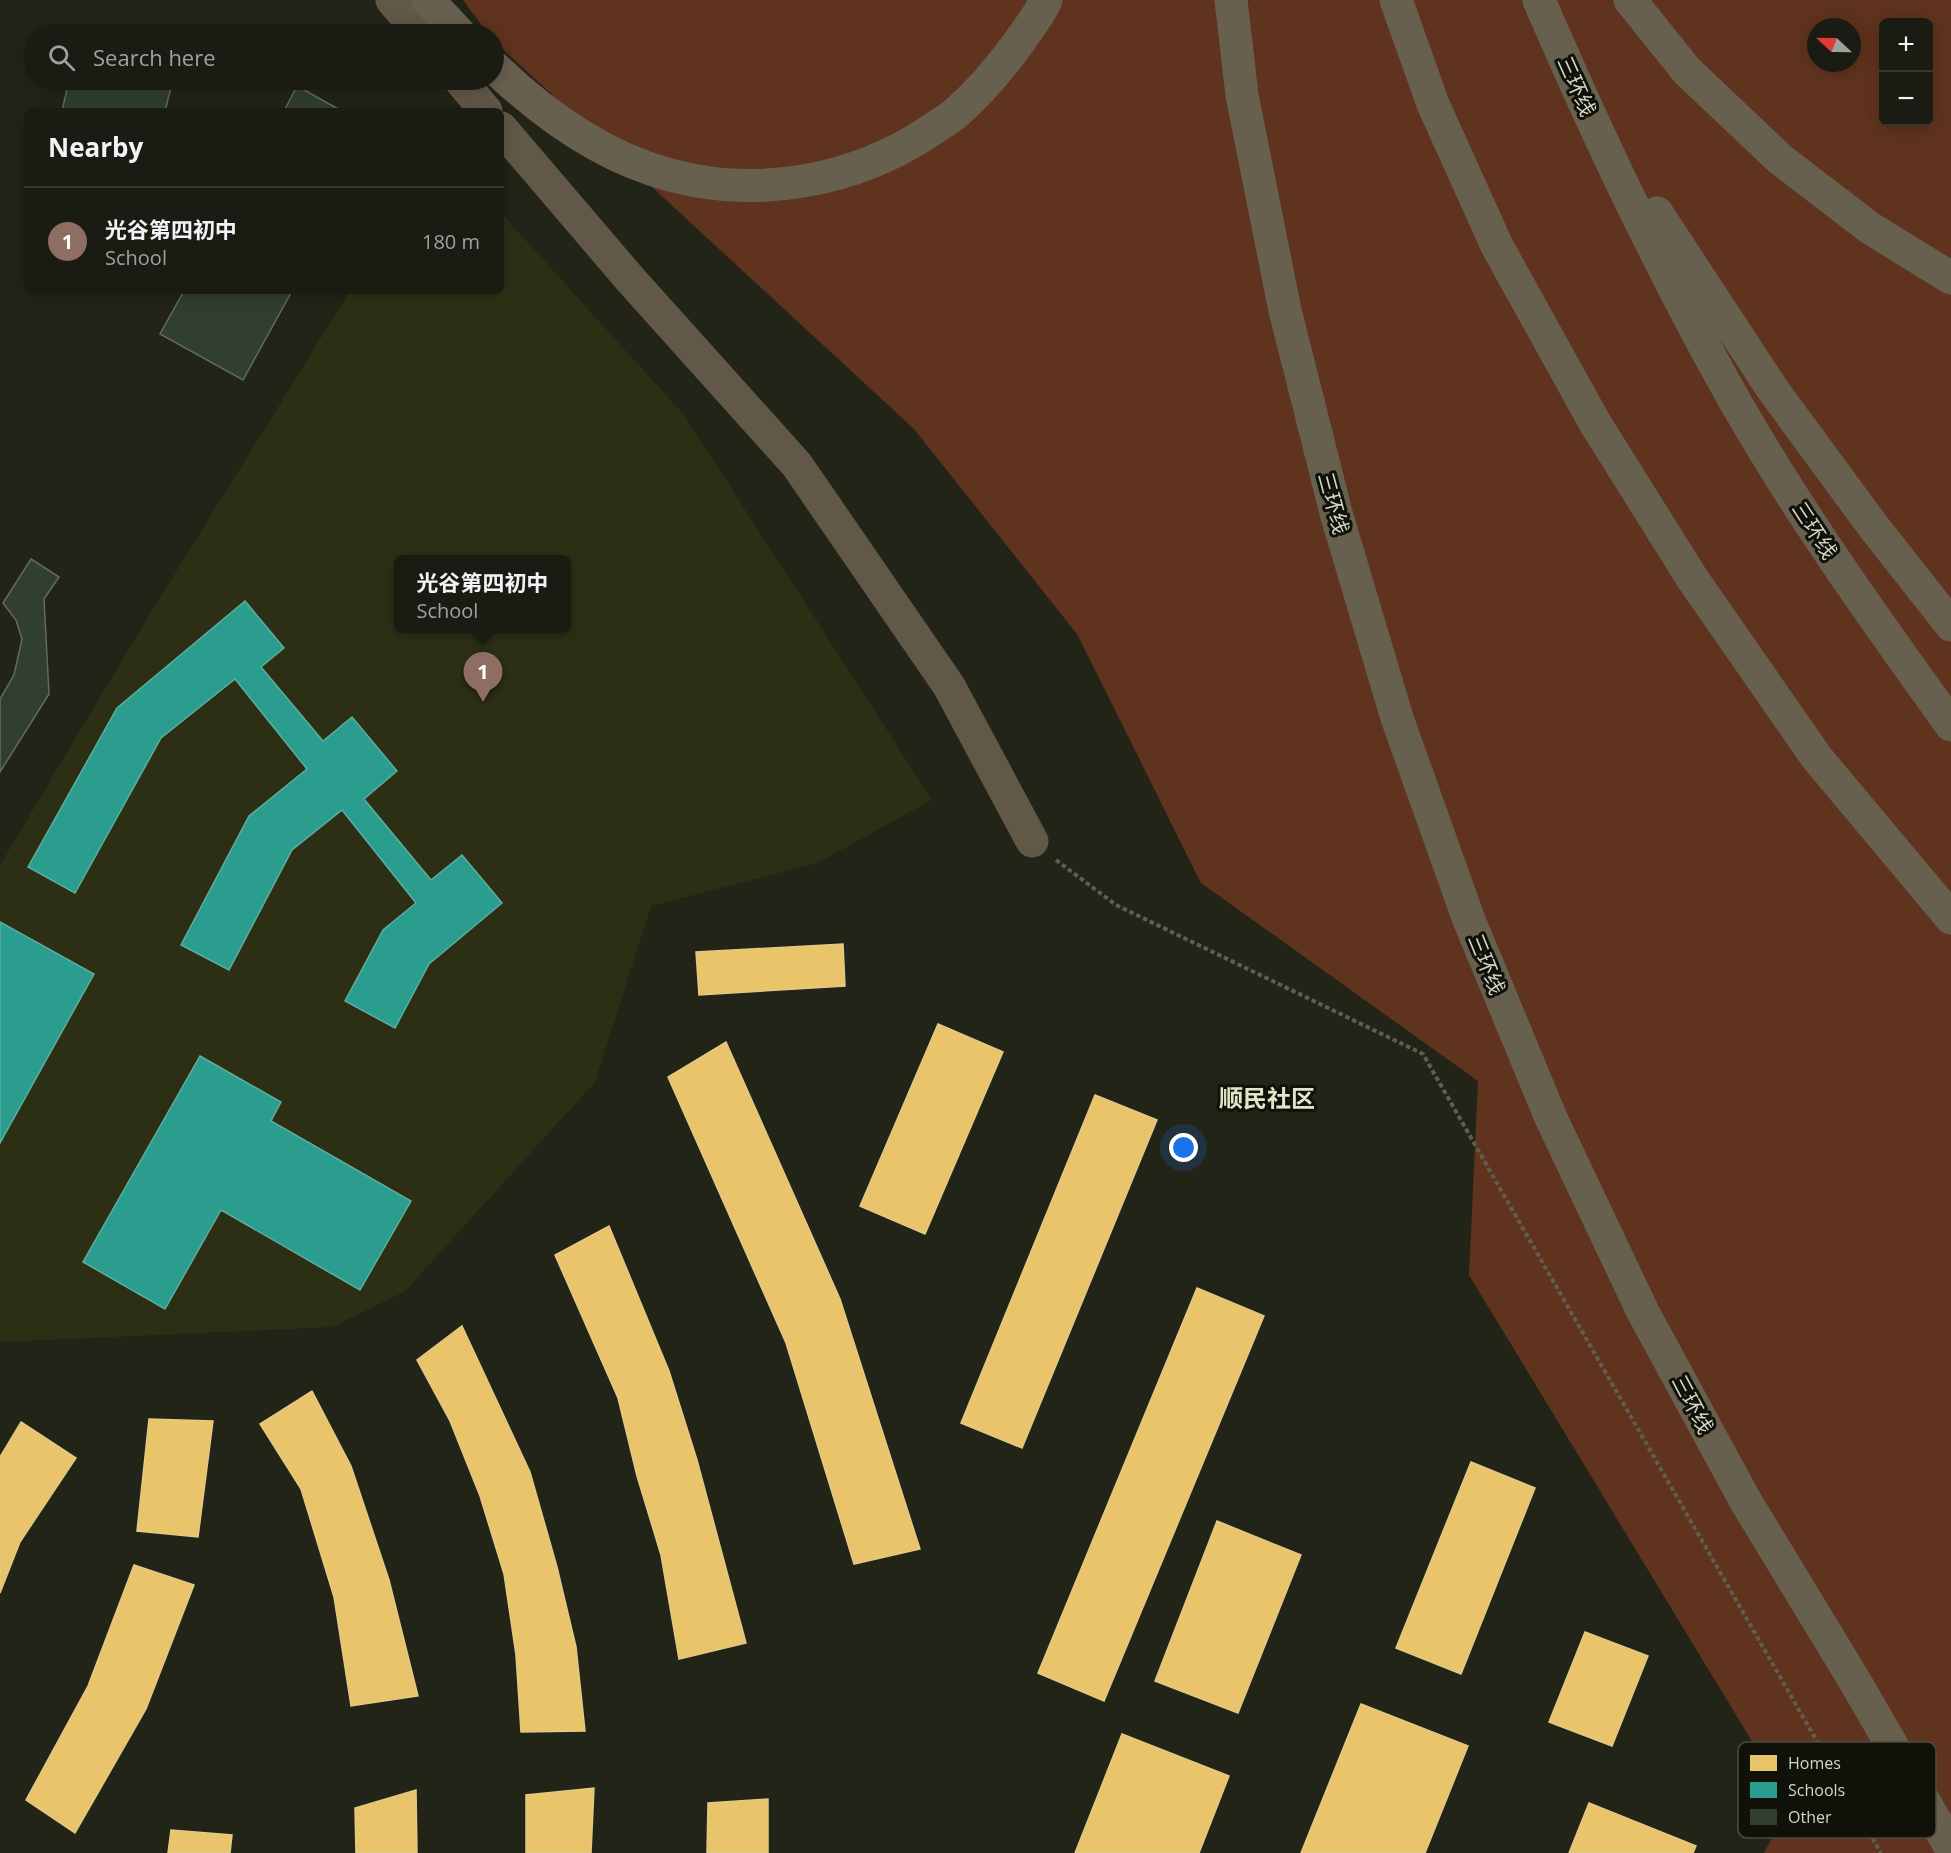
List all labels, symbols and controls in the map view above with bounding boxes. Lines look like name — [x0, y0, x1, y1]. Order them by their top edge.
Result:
north arrow — [1807, 18, 1861, 72]
map controls — [1879, 18, 1933, 126]
button: + — [1879, 18, 1933, 72]
search box — [24, 24, 504, 90]
icon: search — [45, 41, 78, 74]
text: Search here — [93, 42, 216, 72]
street label: 三环线 — [1551, 52, 1603, 120]
button: − — [1879, 72, 1933, 126]
text: Nearby — [48, 129, 143, 165]
text: 光谷第四初中 — [105, 214, 237, 244]
text: 1 — [62, 228, 73, 255]
text: 180 m — [422, 228, 480, 255]
text: School — [105, 244, 167, 271]
street label: 三环线 — [1312, 469, 1356, 537]
street label: 三环线 — [1786, 496, 1844, 564]
popup — [394, 555, 571, 633]
text: 光谷第四初中 — [416, 567, 549, 597]
text: School — [416, 597, 478, 624]
pin: 1 — [464, 652, 502, 702]
street label: 三环线 — [1462, 930, 1512, 998]
district label: 顺民社区 — [1219, 1081, 1315, 1114]
your location — [1169, 1133, 1198, 1162]
street label: 三环线 — [1666, 1370, 1720, 1438]
legend — [1738, 1742, 1936, 1838]
text: Homes — [1788, 1752, 1841, 1774]
text: Schools — [1788, 1779, 1845, 1801]
text: Other — [1788, 1806, 1832, 1828]

